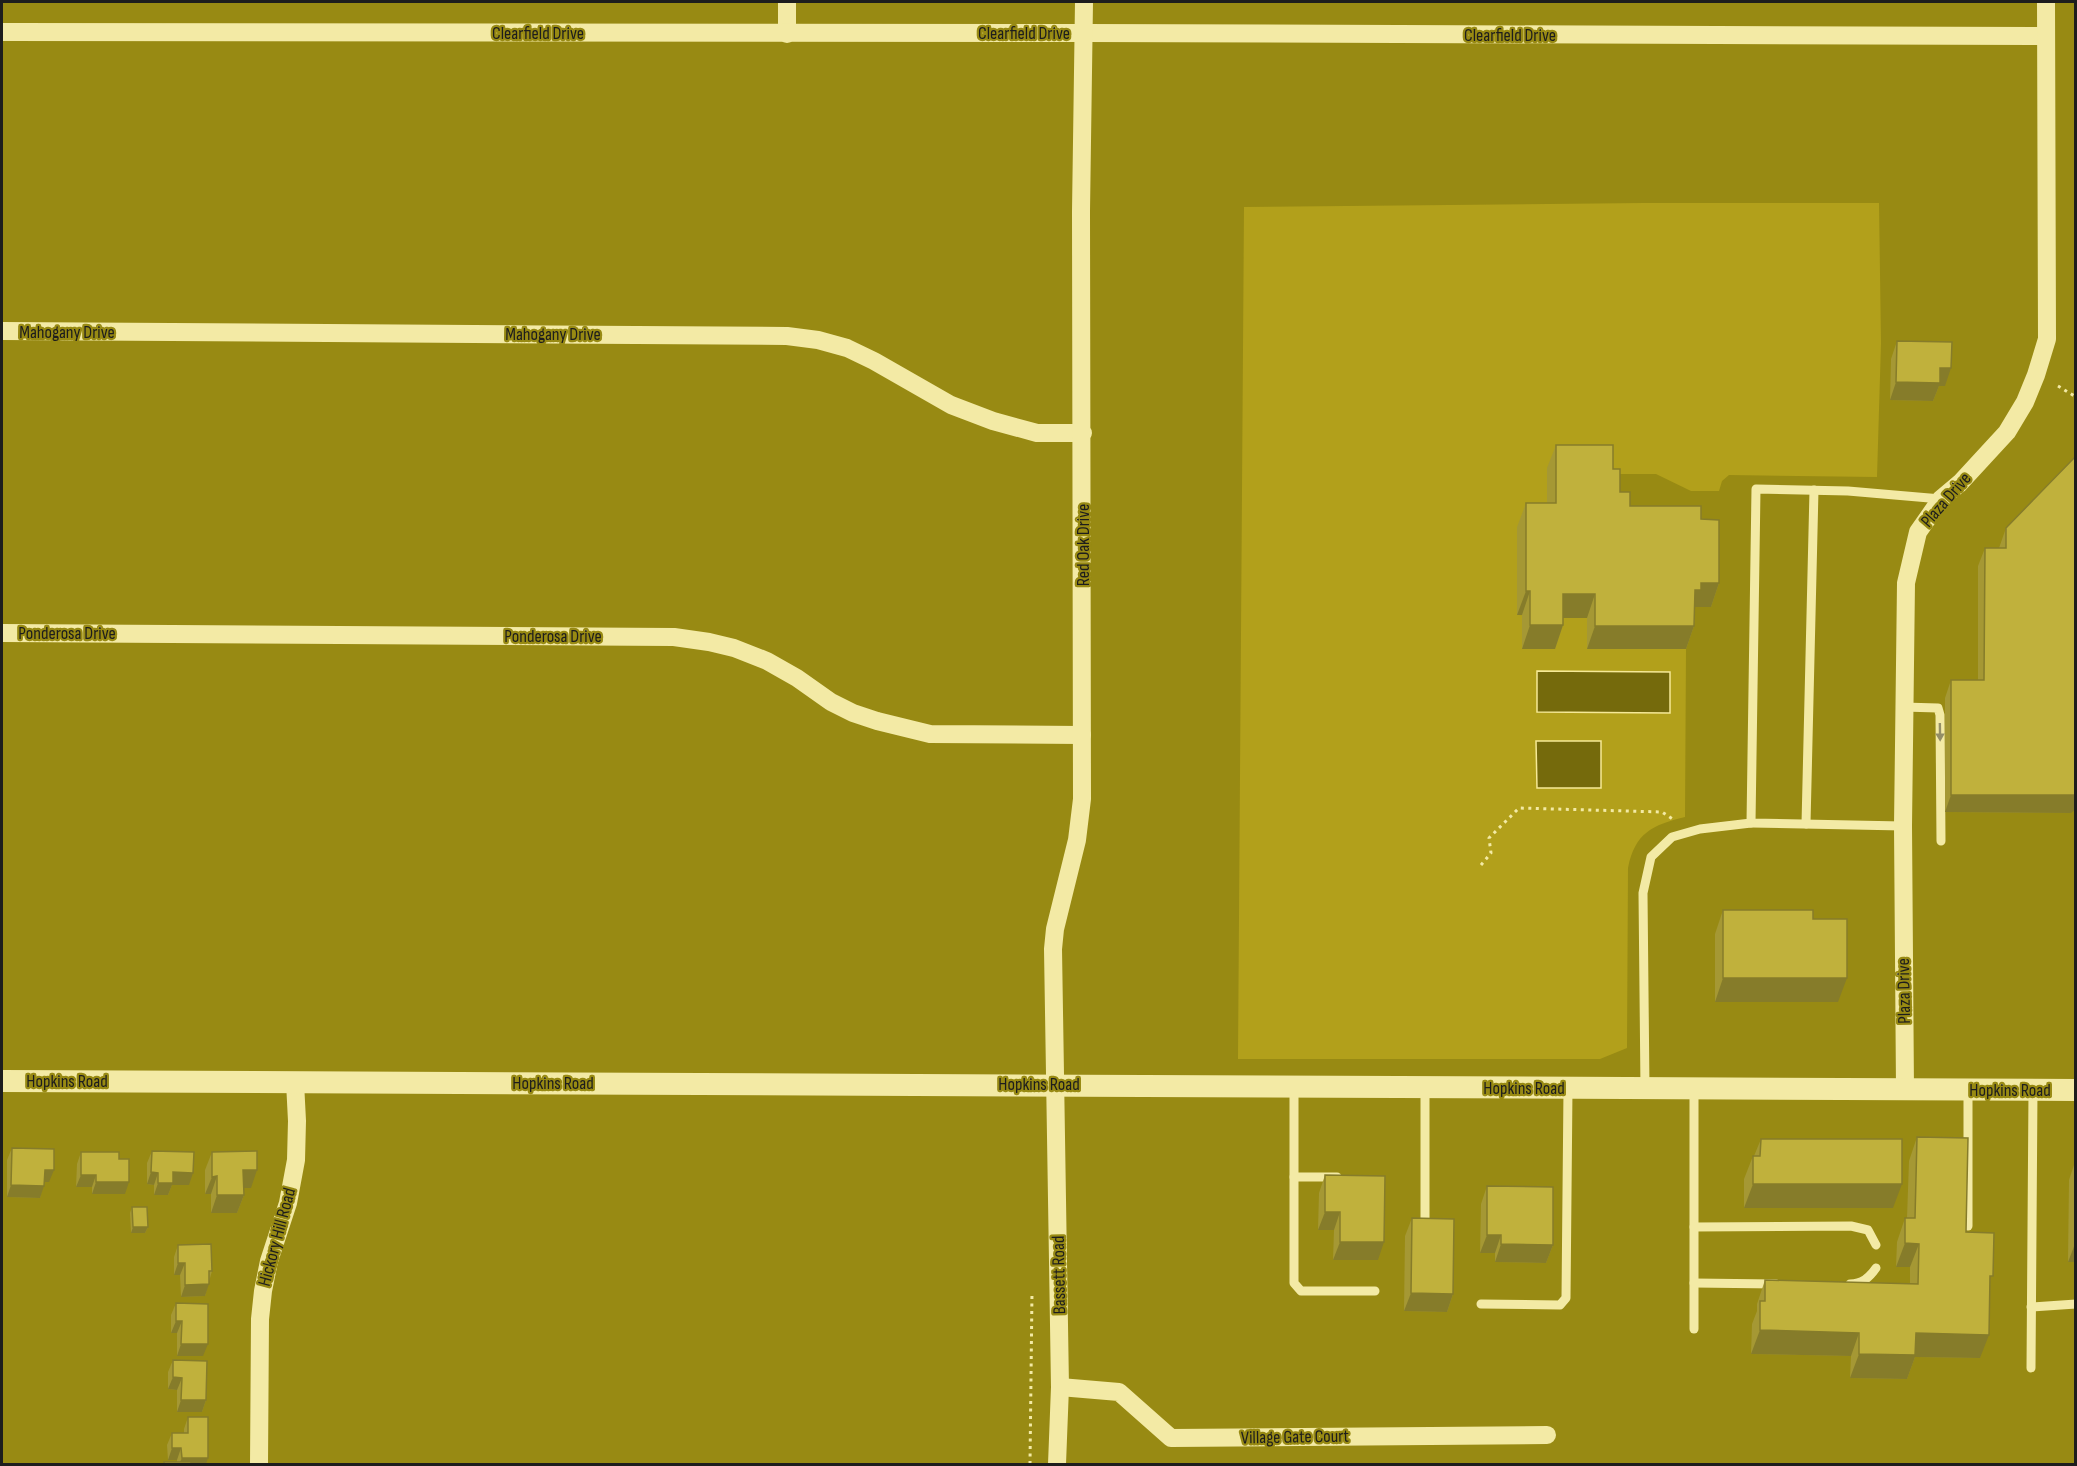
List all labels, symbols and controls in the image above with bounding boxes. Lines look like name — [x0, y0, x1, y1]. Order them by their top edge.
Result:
street label: Clearfield Drive — [492, 23, 584, 44]
street label: Clearfield Drive — [978, 23, 1070, 44]
street label: Clearfield Drive — [1464, 25, 1556, 46]
street label: Mahogany Drive — [19, 322, 115, 343]
street label: Mahogany Drive — [505, 324, 601, 345]
street label: Plaza Drive — [1917, 468, 1975, 532]
street label: Red Oak Drive — [1073, 504, 1094, 586]
street label: Ponderosa Drive — [18, 623, 116, 644]
street label: Ponderosa Drive — [504, 626, 602, 647]
one-way arrow — [1936, 722, 1945, 741]
street label: Plaza Drive — [1893, 958, 1915, 1024]
street label: Hopkins Road — [26, 1071, 108, 1092]
street label: Hopkins Road — [512, 1073, 594, 1094]
street label: Hopkins Road — [998, 1074, 1080, 1095]
street label: Hopkins Road — [1483, 1078, 1565, 1099]
street label: Hopkins Road — [1969, 1080, 2051, 1101]
street label: Hickory Hill Road — [254, 1186, 300, 1288]
street label: Bassett Road — [1048, 1235, 1070, 1315]
street label: Village Gate Court — [1241, 1426, 1350, 1448]

